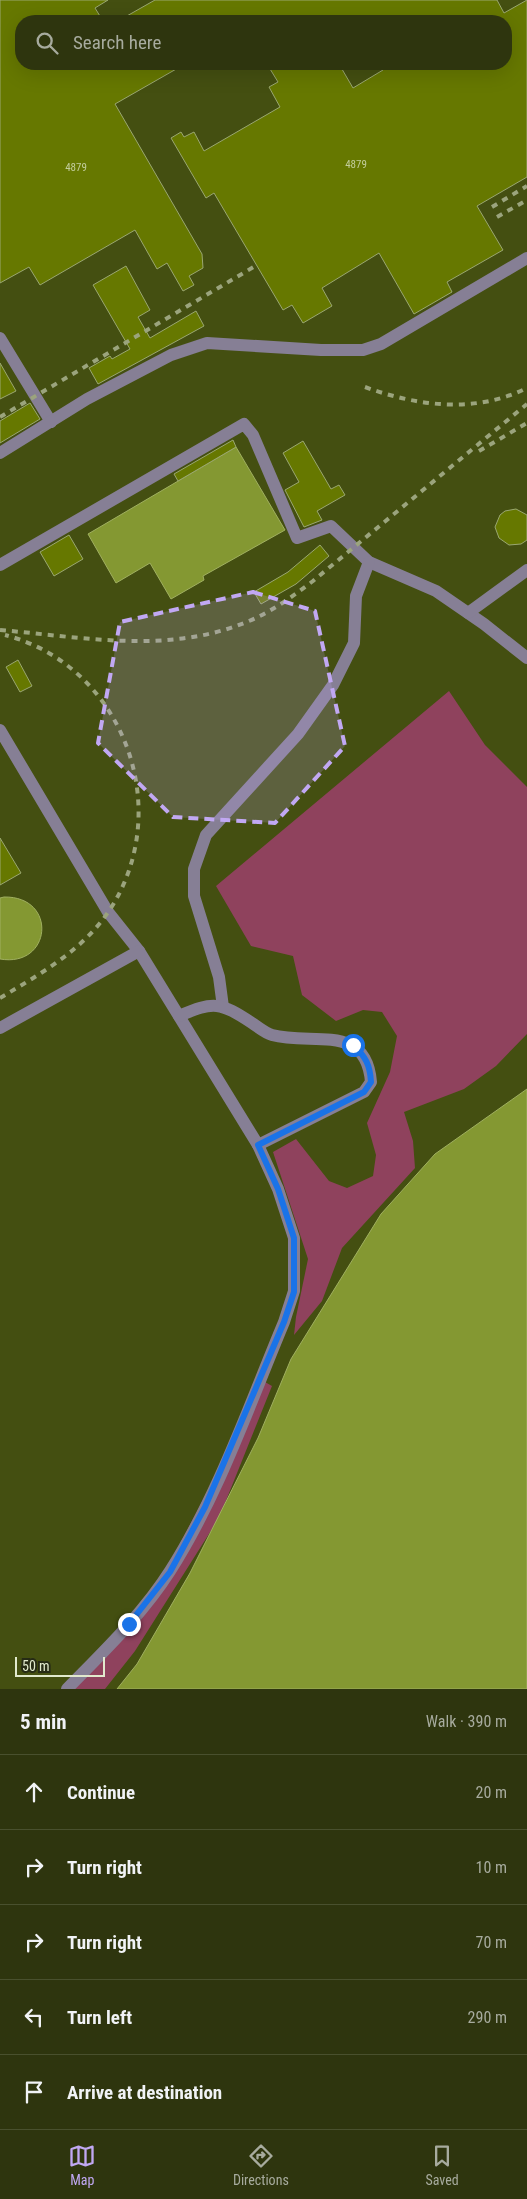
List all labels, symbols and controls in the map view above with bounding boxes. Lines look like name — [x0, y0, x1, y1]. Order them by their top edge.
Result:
search box — [15, 15, 512, 70]
icon: search — [33, 29, 61, 57]
text: Search here — [73, 31, 161, 54]
house number: 4879 — [345, 158, 367, 171]
house number: 4879 — [65, 161, 87, 174]
route start — [342, 1034, 365, 1057]
route end — [118, 1613, 141, 1636]
scale bar — [15, 1654, 105, 1677]
text: 50 m — [22, 1658, 50, 1674]
text: 5 min — [20, 1710, 67, 1734]
text: Walk · 390 m — [426, 1712, 507, 1731]
icon: ahead — [20, 1778, 48, 1806]
text: Continue — [67, 1781, 135, 1804]
text: 20 m — [475, 1783, 507, 1802]
icon: right — [20, 1853, 48, 1881]
text: Turn right — [67, 1856, 142, 1879]
text: 10 m — [475, 1858, 507, 1877]
icon: right — [20, 1928, 48, 1956]
text: Turn right — [67, 1931, 142, 1954]
text: 70 m — [475, 1933, 507, 1952]
icon: left — [20, 2003, 48, 2031]
text: Turn left — [67, 2006, 132, 2029]
text: 290 m — [468, 2008, 507, 2027]
icon: arrive — [20, 2078, 48, 2106]
text: Arrive at destination — [67, 2081, 222, 2104]
tab: Map — [68, 2142, 96, 2188]
tab: Directions — [233, 2142, 289, 2188]
tab: Saved — [425, 2142, 459, 2188]

